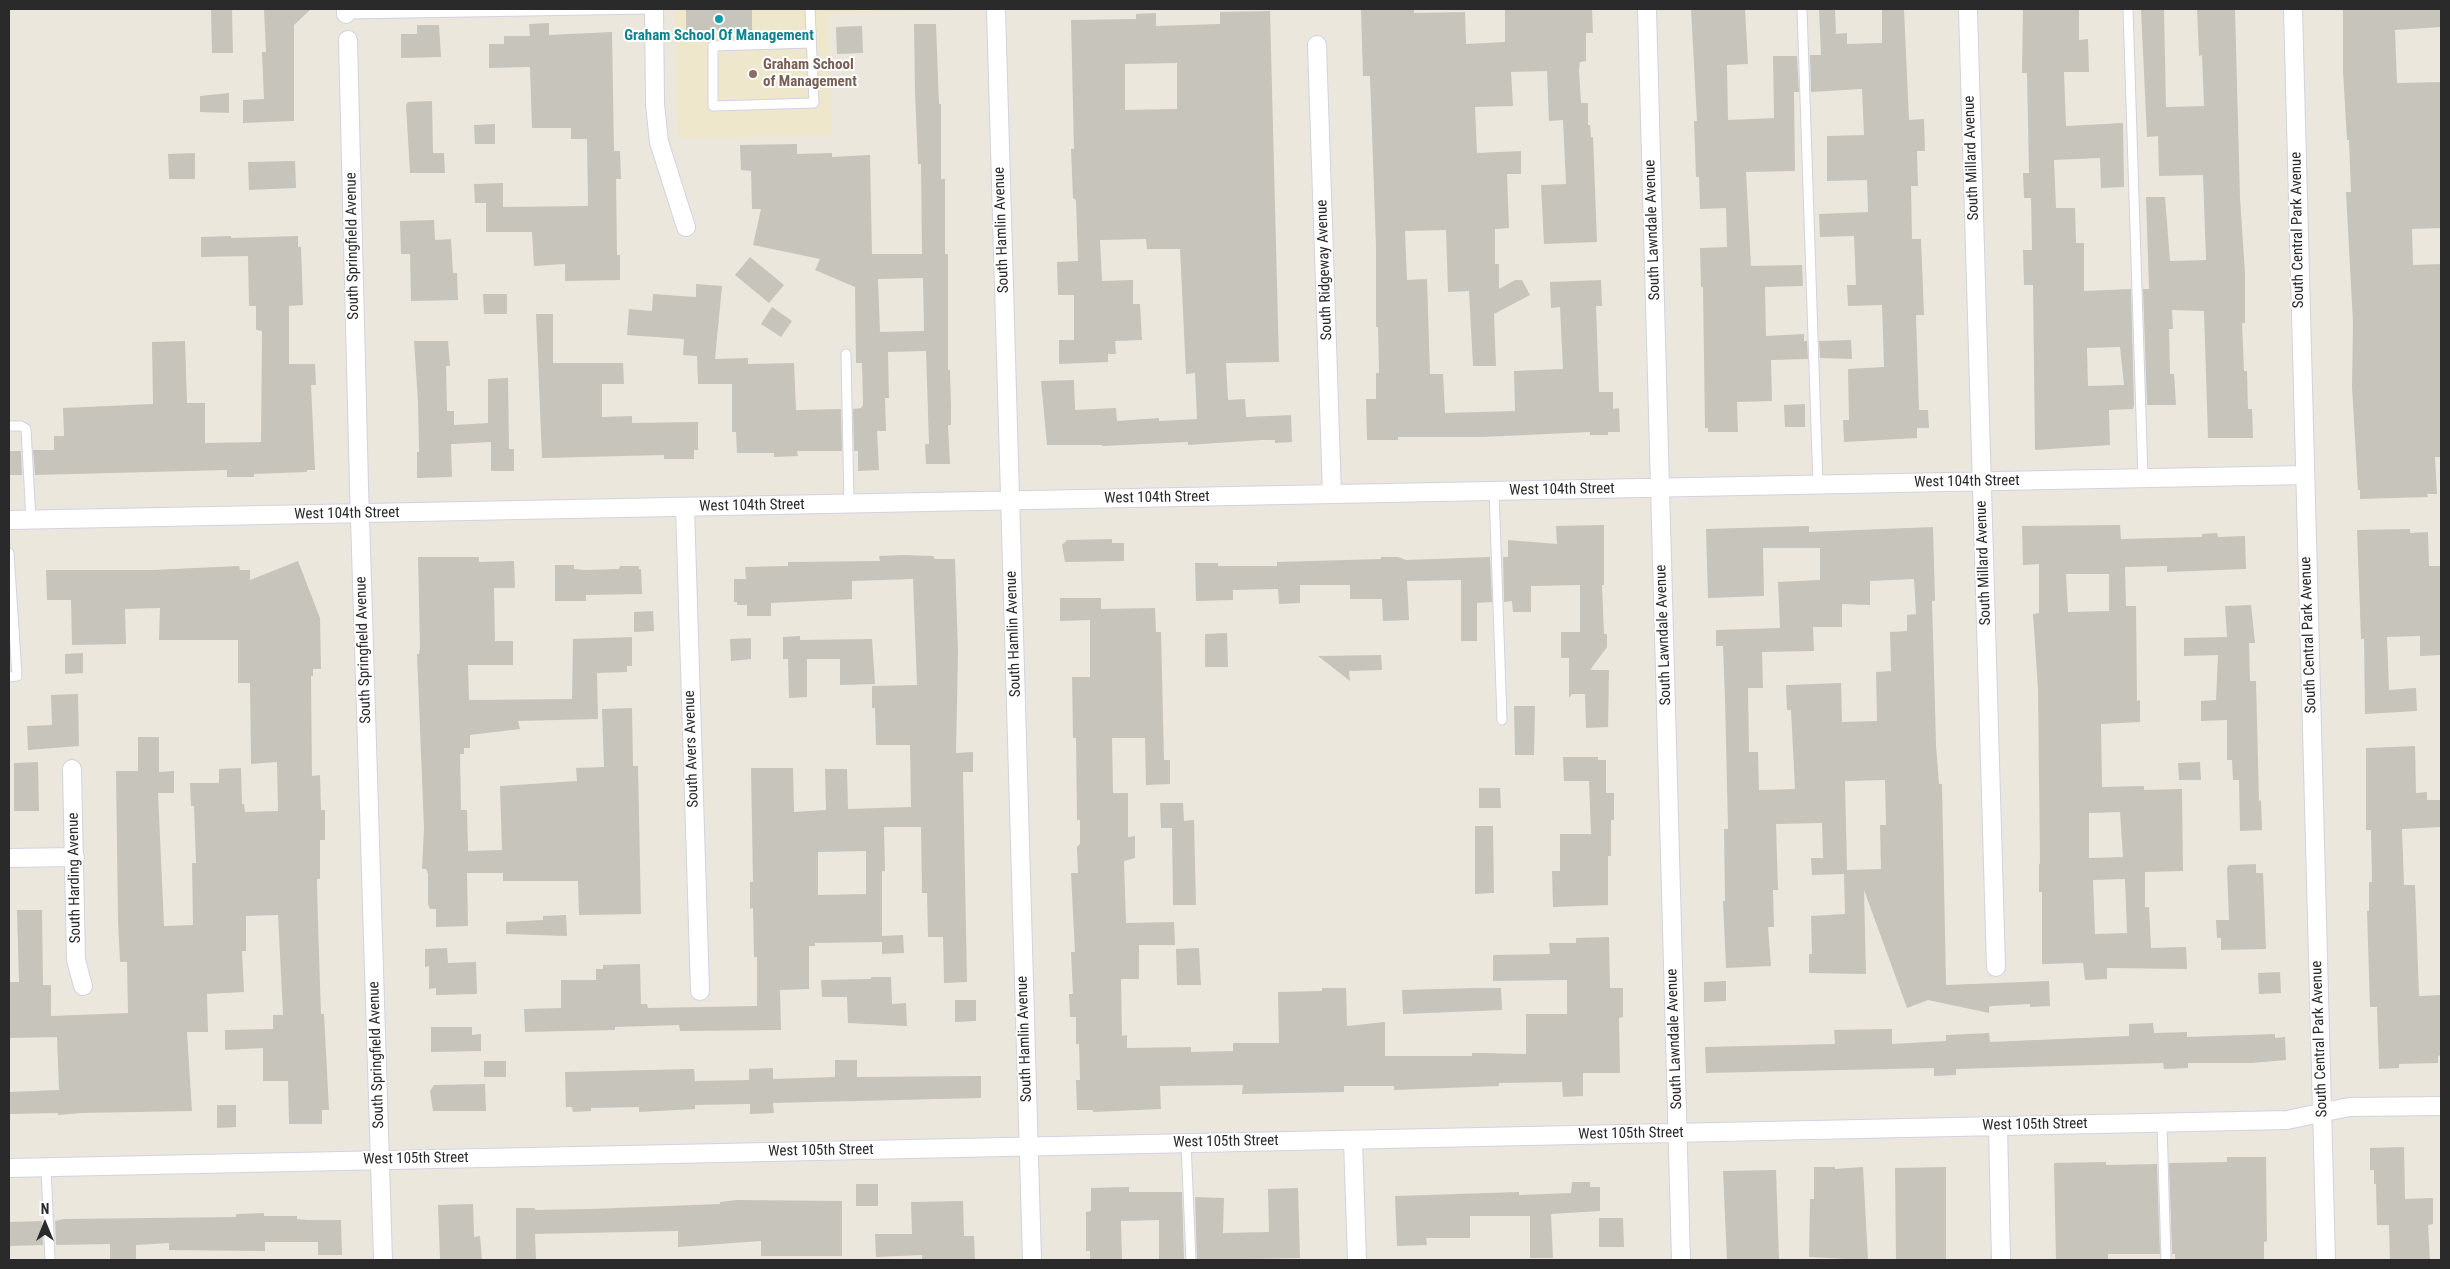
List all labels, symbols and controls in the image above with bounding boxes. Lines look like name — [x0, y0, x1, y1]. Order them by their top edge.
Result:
marker: Graham School Of Management — [713, 13, 725, 25]
place label: Graham School Of Management — [624, 27, 814, 45]
place label: Graham School of Management — [763, 56, 857, 91]
marker: Graham School of Management — [747, 68, 759, 80]
street label: South Millard Avenue — [1961, 95, 1983, 221]
street label: South Central Park Avenue — [2288, 152, 2308, 308]
street label: South Lawndale Avenue — [1642, 159, 1664, 301]
street label: South Hamlin Avenue — [991, 167, 1013, 293]
street label: South Springfield Avenue — [343, 172, 363, 320]
street label: South Ridgeway Avenue — [1314, 199, 1336, 341]
street label: West 104th Street — [1914, 472, 2020, 492]
street label: West 104th Street — [1509, 480, 1615, 500]
street label: West 104th Street — [1104, 488, 1210, 508]
street label: West 104th Street — [699, 496, 805, 516]
street label: South Millard Avenue — [1973, 500, 1995, 626]
street label: West 104th Street — [294, 504, 400, 524]
street label: South Central Park Avenue — [2297, 556, 2321, 714]
street label: South Lawndale Avenue — [1653, 564, 1675, 706]
street label: South Hamlin Avenue — [1003, 571, 1025, 697]
street label: South Springfield Avenue — [352, 576, 376, 724]
street label: South Avers Avenue — [681, 690, 703, 808]
street label: South Harding Avenue — [65, 812, 85, 944]
street label: South Central Park Avenue — [2308, 960, 2332, 1118]
street label: South Lawndale Avenue — [1664, 968, 1686, 1110]
street label: South Hamlin Avenue — [1014, 976, 1036, 1102]
street label: South Springfield Avenue — [365, 981, 389, 1129]
street label: West 105th Street — [1982, 1115, 2088, 1135]
street label: West 105th Street — [1578, 1124, 1684, 1144]
street label: West 105th Street — [1173, 1132, 1279, 1152]
street label: West 105th Street — [768, 1141, 874, 1161]
street label: West 105th Street — [363, 1149, 469, 1169]
north arrow — [20, 1199, 70, 1249]
text: N — [41, 1201, 49, 1217]

